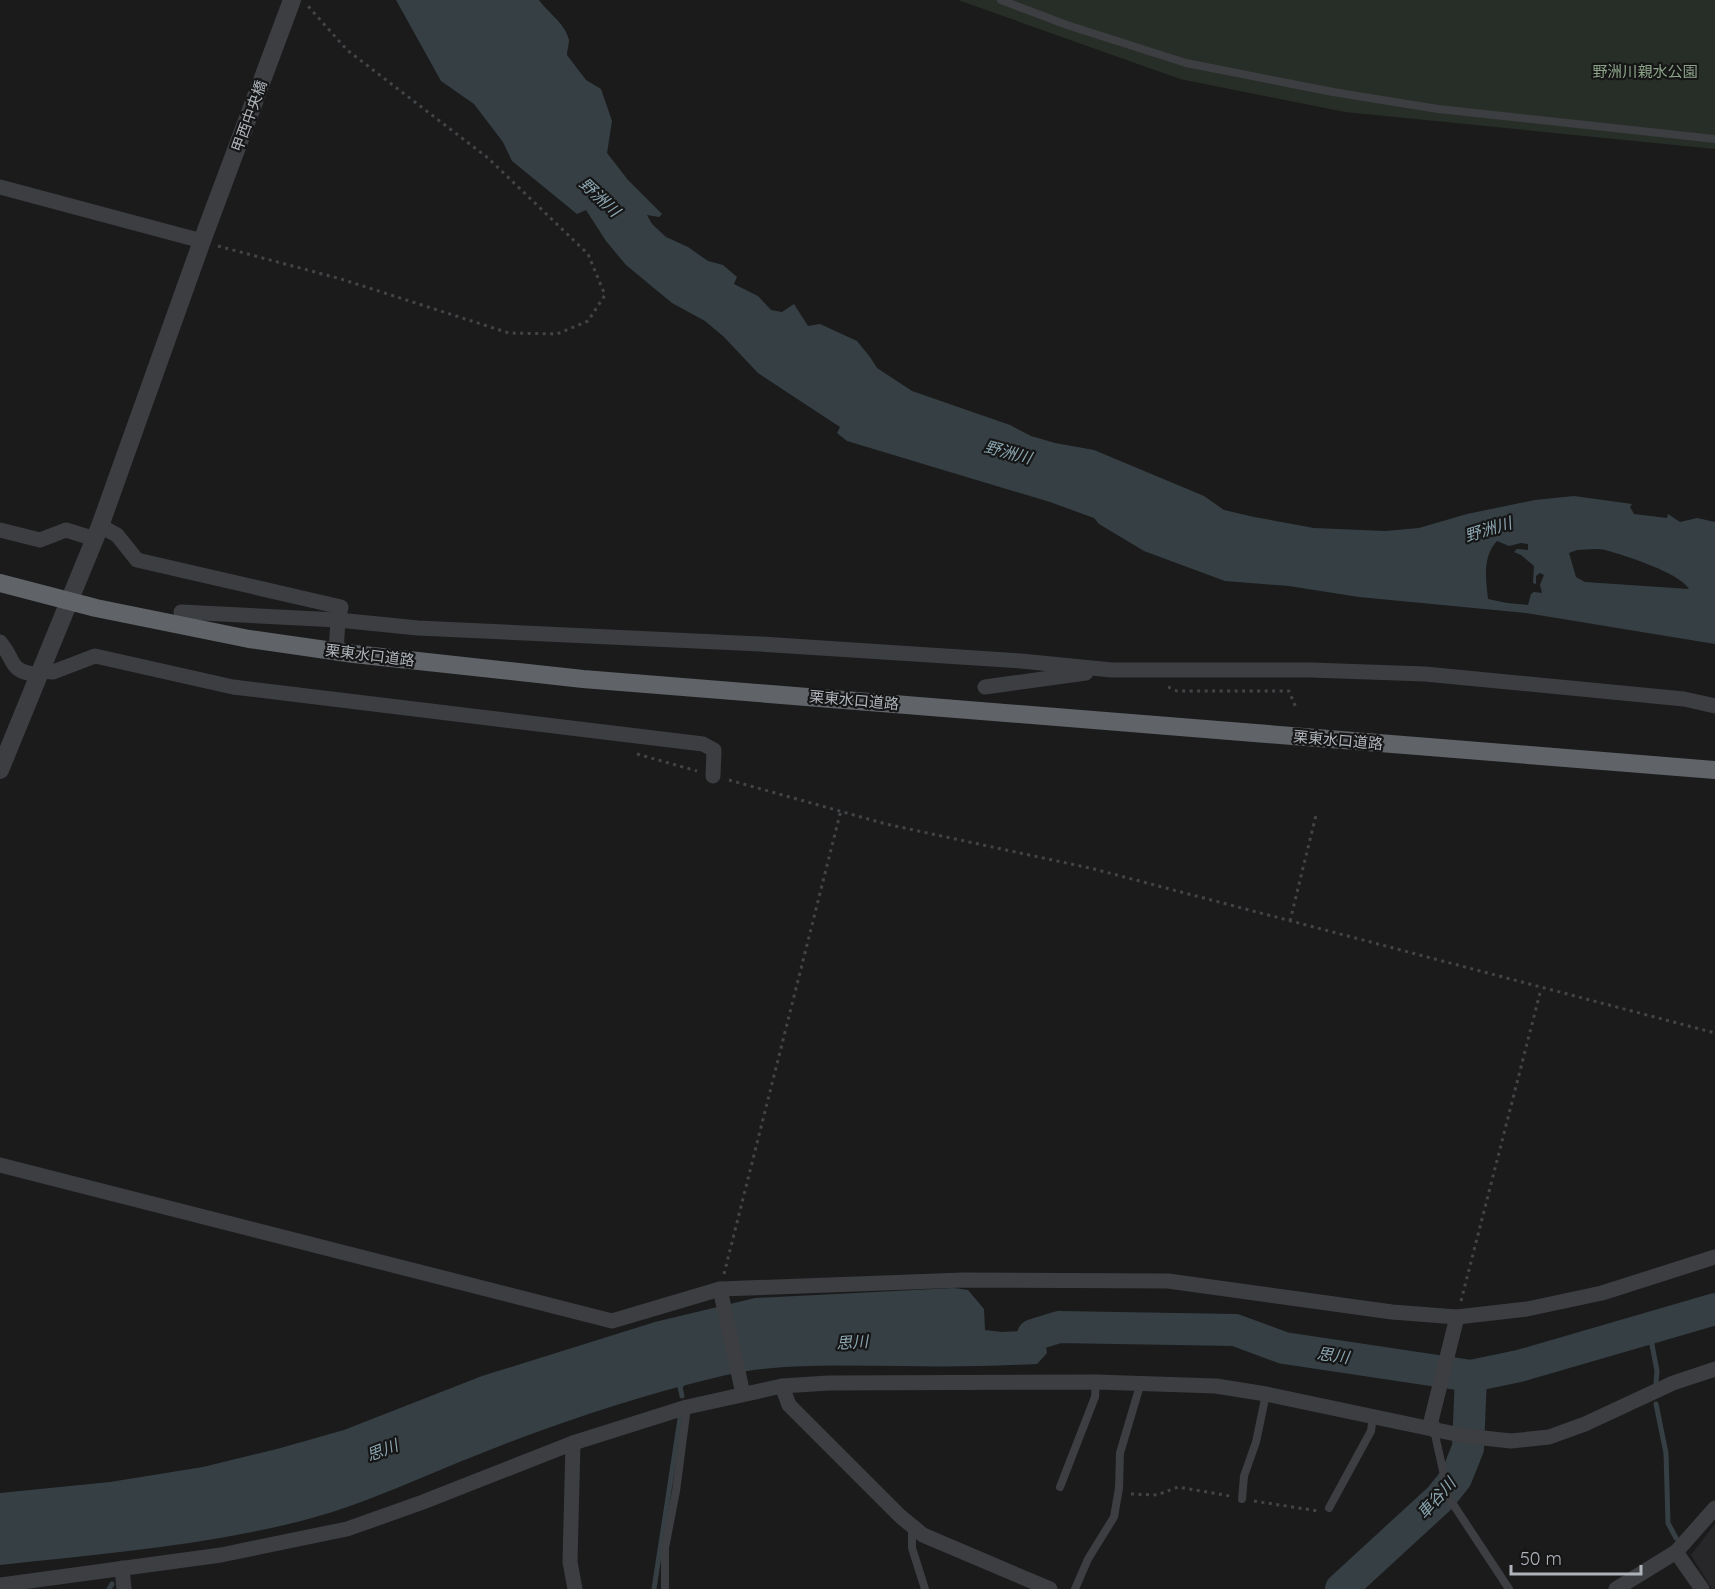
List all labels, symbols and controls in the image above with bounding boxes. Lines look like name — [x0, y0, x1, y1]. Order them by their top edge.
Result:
park label: 野洲川親水公園 — [1592, 62, 1698, 81]
street label: 甲西中央橋 — [227, 78, 271, 154]
water label: 野洲川 — [576, 173, 626, 222]
water label: 野洲川 — [982, 436, 1036, 468]
water label: 野洲川 — [1462, 512, 1516, 546]
street label: 栗東水口道路 — [324, 640, 416, 670]
street label: 栗東水口道路 — [808, 687, 900, 713]
street label: 栗東水口道路 — [1292, 727, 1384, 753]
water label: 思川 — [835, 1331, 871, 1353]
water label: 思川 — [1316, 1343, 1352, 1367]
water label: 思川 — [363, 1434, 402, 1465]
water label: 車谷川 — [1413, 1472, 1461, 1523]
scale bar — [1511, 1538, 1642, 1576]
text: 50 m — [1520, 1547, 1562, 1570]

